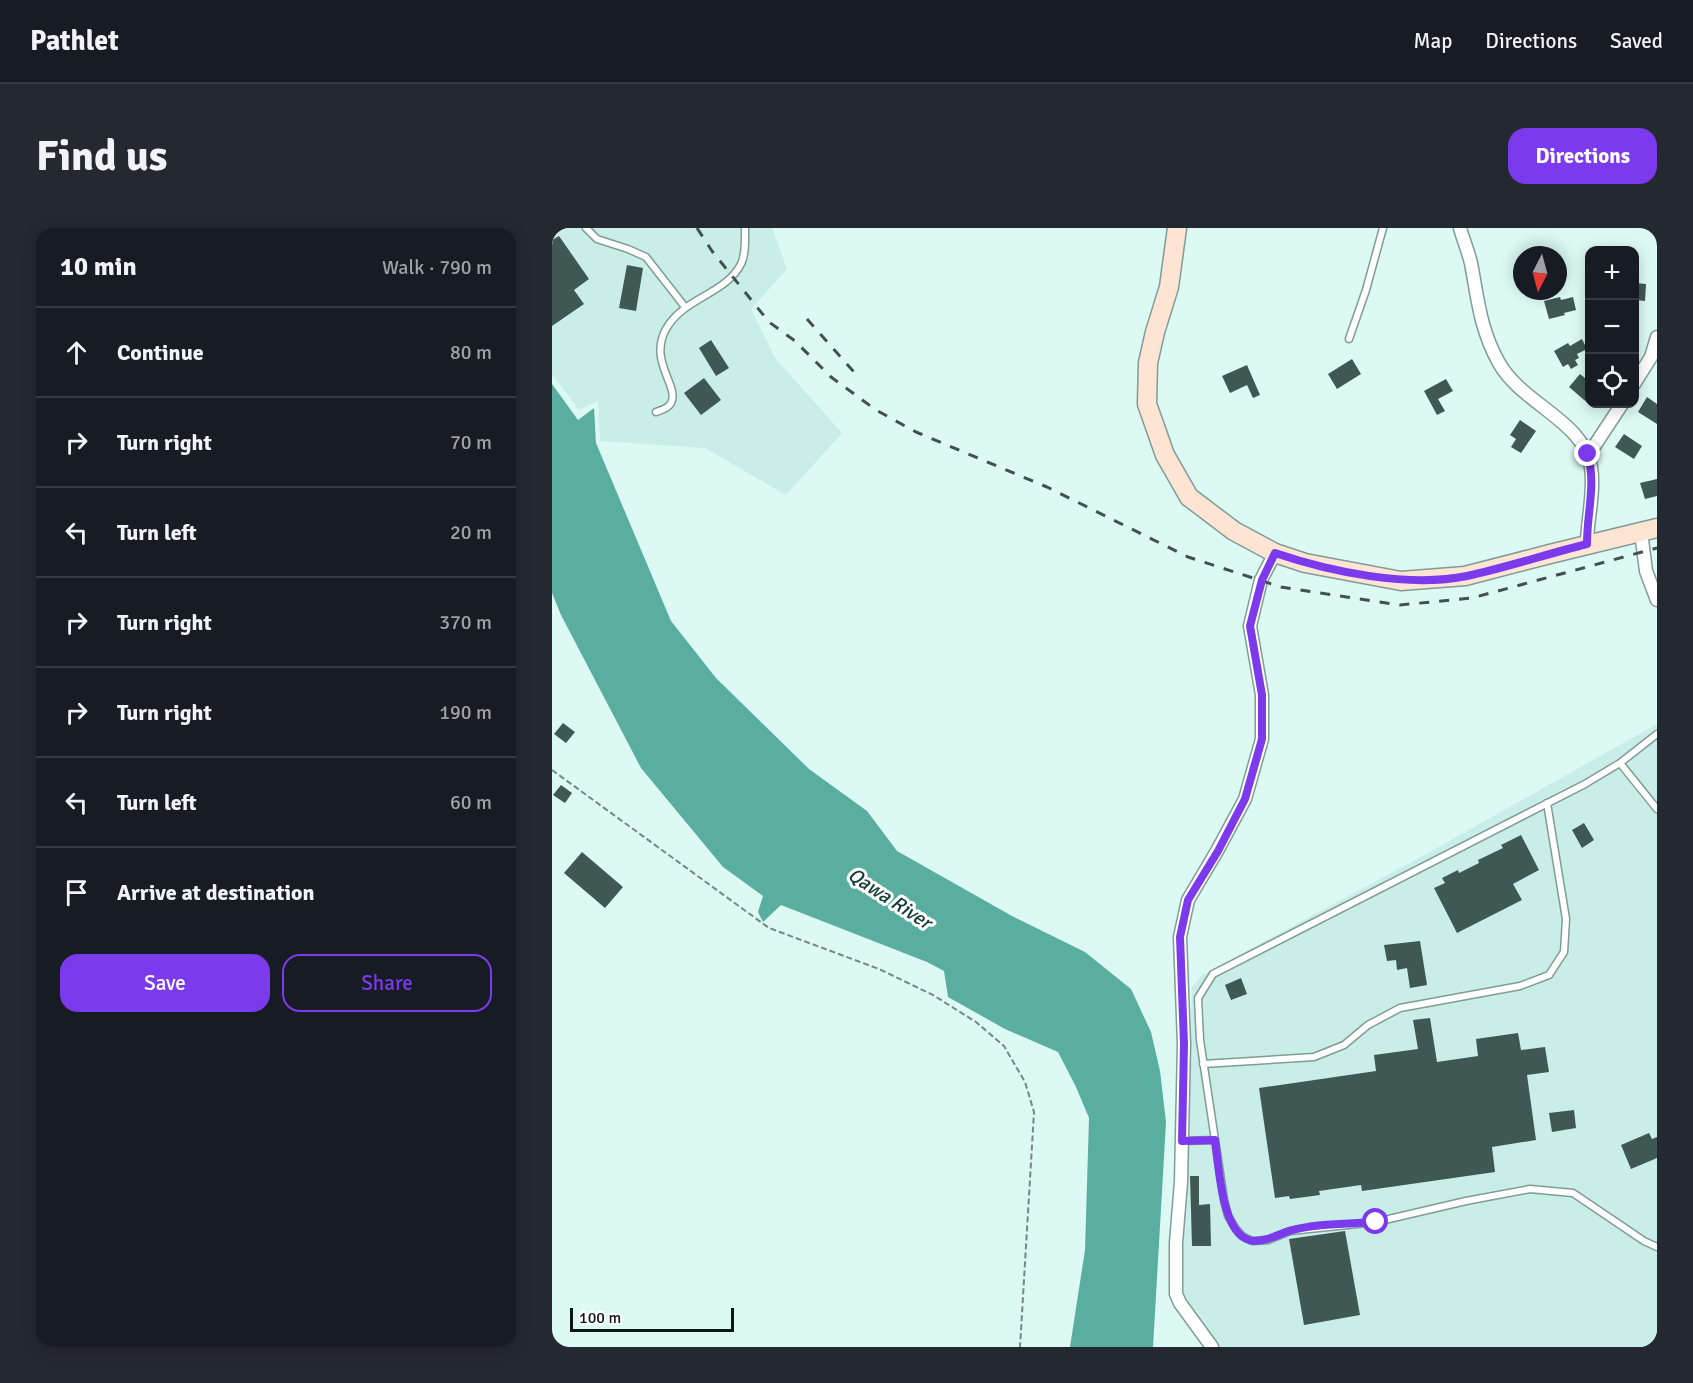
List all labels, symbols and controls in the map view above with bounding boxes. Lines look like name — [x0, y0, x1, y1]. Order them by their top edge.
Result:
text: Pathlet — [30, 24, 119, 58]
text: Map — [1414, 28, 1452, 54]
text: Directions — [1485, 28, 1577, 54]
text: Saved — [1610, 28, 1663, 54]
button: Directions — [1508, 128, 1657, 184]
text: Find us — [36, 131, 167, 182]
north arrow — [1513, 246, 1567, 300]
map controls — [1585, 246, 1639, 408]
button: + — [1585, 246, 1639, 300]
text: 10 min — [60, 251, 137, 283]
text: Walk · 790 m — [382, 255, 492, 280]
button: − — [1585, 300, 1639, 354]
icon: ahead — [60, 336, 93, 369]
text: Continue — [117, 339, 204, 366]
text: 80 m — [450, 340, 492, 365]
button: locate — [1585, 354, 1639, 408]
icon: right — [60, 426, 93, 459]
text: Turn right — [117, 429, 212, 456]
text: 70 m — [450, 430, 492, 455]
route end — [1574, 440, 1600, 466]
icon: left — [60, 516, 93, 549]
text: Turn left — [117, 519, 197, 546]
text: 20 m — [450, 520, 492, 545]
icon: right — [60, 606, 93, 639]
text: Turn right — [117, 609, 212, 636]
text: 370 m — [439, 610, 492, 635]
icon: right — [60, 696, 93, 729]
text: Turn right — [117, 699, 212, 726]
text: 190 m — [439, 700, 492, 725]
icon: left — [60, 786, 93, 819]
text: Turn left — [117, 789, 197, 816]
text: 60 m — [450, 790, 492, 815]
water label: Qawa River — [843, 862, 939, 936]
icon: arrive — [60, 876, 93, 909]
text: Arrive at destination — [117, 879, 314, 906]
button: Save — [60, 954, 270, 1012]
button: Share — [282, 954, 492, 1012]
route start — [1362, 1208, 1388, 1234]
scale bar — [570, 1305, 734, 1332]
text: 100 m — [579, 1308, 621, 1328]

